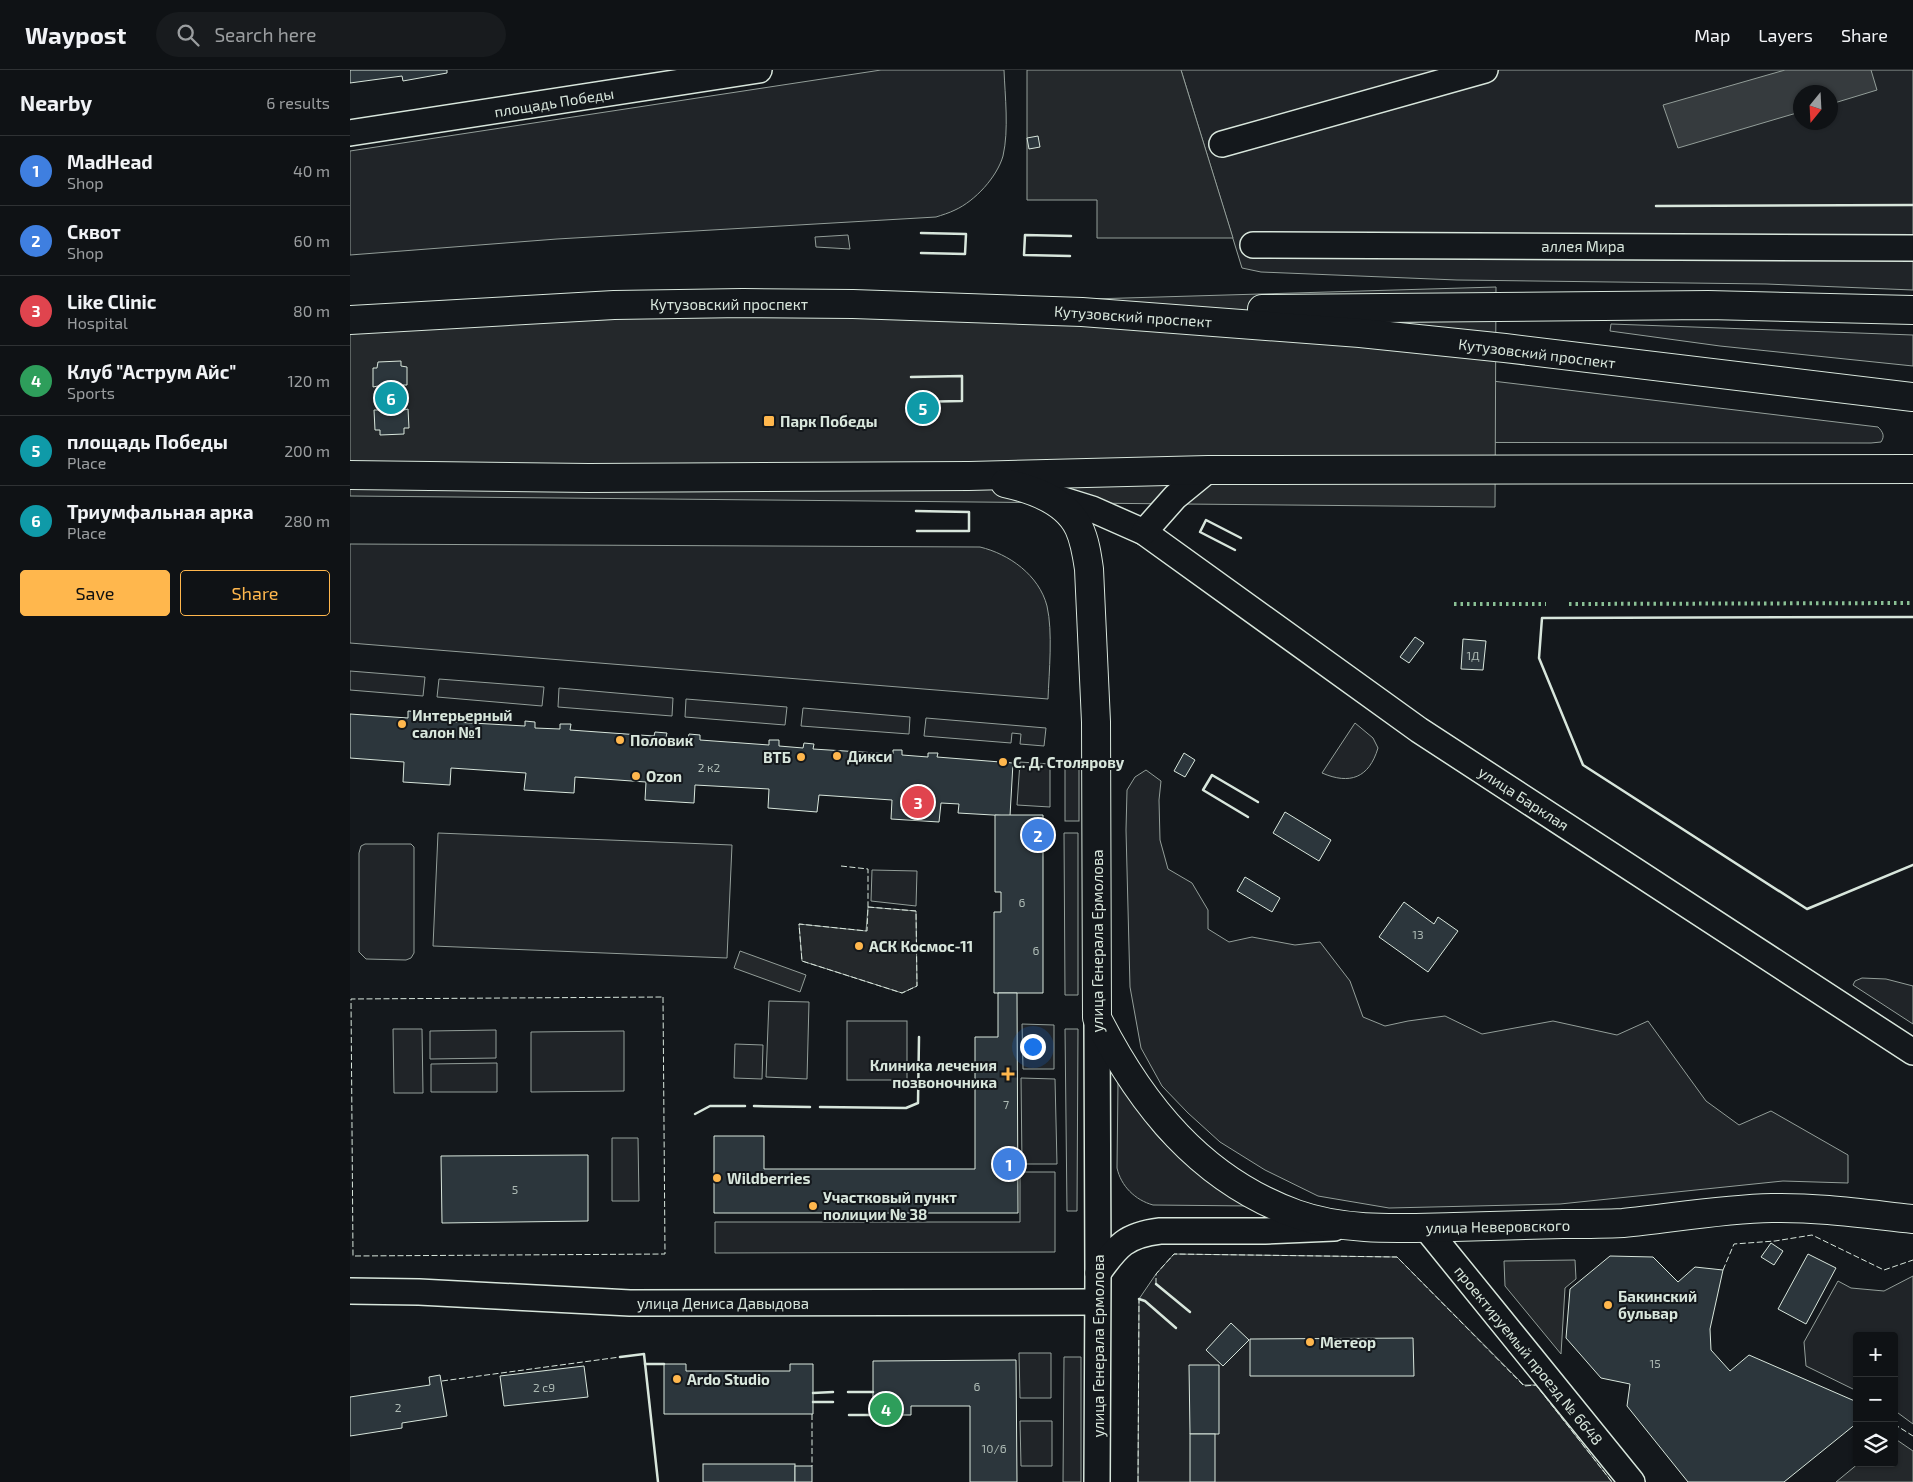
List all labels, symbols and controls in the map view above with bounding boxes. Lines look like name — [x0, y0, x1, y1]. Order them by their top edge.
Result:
search box — [156, 12, 506, 57]
text: Waypost — [25, 20, 126, 49]
icon: search — [174, 21, 202, 49]
text: Search here — [214, 23, 317, 46]
text: Map — [1694, 24, 1730, 46]
text: Layers — [1758, 24, 1813, 46]
text: Share — [1841, 24, 1888, 46]
street label: площадь Победы — [493, 84, 615, 120]
north arrow — [1793, 85, 1838, 130]
text: Nearby — [20, 90, 92, 115]
text: 6 results — [266, 93, 330, 112]
text: MadHead — [67, 150, 153, 173]
text: 1 — [33, 161, 39, 180]
text: 40 m — [293, 161, 330, 180]
text: Shop — [67, 173, 104, 192]
text: Сквот — [67, 220, 121, 243]
text: 2 — [31, 231, 41, 250]
text: 60 m — [294, 231, 330, 250]
street label: аллея Мира — [1541, 237, 1625, 255]
text: Shop — [67, 243, 104, 262]
text: Like Clinic — [67, 290, 157, 313]
street label: Кутузовский проспект — [650, 295, 808, 314]
text: 3 — [31, 301, 41, 320]
text: 80 m — [293, 301, 330, 320]
street label: Кутузовский проспект — [1053, 302, 1213, 331]
text: Hospital — [67, 313, 128, 332]
street label: Кутузовский проспект — [1457, 334, 1617, 373]
text: Клуб "Аструм Айс" — [67, 360, 236, 383]
text: 4 — [31, 371, 41, 390]
text: 120 m — [287, 371, 330, 390]
pin: 6 — [375, 379, 407, 417]
text: Sports — [67, 383, 115, 402]
pin: 5 — [907, 389, 939, 427]
place label: Парк Победы — [780, 412, 878, 430]
marker: Парк Победы — [762, 414, 776, 428]
text: площадь Победы — [67, 430, 228, 453]
text: 5 — [32, 441, 40, 460]
text: 200 m — [284, 441, 330, 460]
text: Place — [67, 453, 106, 472]
text: Триумфальная арка — [67, 500, 254, 523]
text: 6 — [31, 511, 41, 530]
text: 280 m — [284, 511, 330, 530]
text: Place — [67, 523, 106, 542]
button: Save — [20, 570, 170, 616]
button: Share — [180, 570, 330, 616]
house number: 1Д — [1466, 648, 1480, 662]
place label: Интерьерный салон №1 — [412, 706, 513, 741]
marker: Интерьерный салон №1 — [396, 718, 408, 730]
place label: Половик — [630, 731, 694, 749]
marker: Половик — [614, 734, 626, 746]
place label: Дикси — [847, 747, 892, 765]
place label: ВТБ — [763, 748, 791, 766]
marker: Дикси — [831, 750, 843, 762]
marker: ВТБ — [795, 751, 807, 763]
place label: С. Д. Столярову — [1013, 753, 1125, 771]
marker: С. Д. Столярову — [997, 756, 1009, 768]
house number: 2 к2 — [698, 760, 721, 774]
street label: улица Барклая — [1475, 762, 1573, 835]
place label: Ozon — [646, 767, 682, 785]
marker: Ozon — [630, 770, 642, 782]
pin: 3 — [902, 783, 934, 821]
pin: 2 — [1022, 816, 1054, 854]
street label: улица Генерала Ермолова — [1088, 849, 1107, 1033]
house number: 6 — [1019, 895, 1026, 909]
house number: 13 — [1412, 927, 1424, 941]
place label: АСК Космос-11 — [869, 937, 973, 955]
marker: АСК Космос-11 — [853, 940, 865, 952]
house number: 6 — [1033, 943, 1040, 957]
your location — [1020, 1034, 1046, 1060]
place label: Клиника лечения позвоночника — [870, 1056, 997, 1091]
marker: Клиника лечения позвоночника — [1001, 1067, 1015, 1081]
house number: 7 — [1003, 1097, 1009, 1111]
pin: 1 — [993, 1145, 1025, 1183]
place label: Wildberries — [727, 1169, 810, 1187]
marker: Wildberries — [711, 1172, 723, 1184]
house number: 5 — [512, 1182, 518, 1196]
place label: Участковый пункт полиции № 38 — [823, 1188, 957, 1223]
marker: Участковый пункт полиции № 38 — [807, 1200, 819, 1212]
street label: улица Неверовского — [1426, 1216, 1570, 1237]
street label: улица Генерала Ермолова — [1089, 1254, 1108, 1438]
street label: проектируемый проезд № 6648 — [1450, 1262, 1607, 1449]
place label: Бакинский бульвар — [1618, 1287, 1697, 1322]
street label: улица Дениса Давыдова — [637, 1294, 809, 1313]
marker: Бакинский бульвар — [1602, 1299, 1614, 1311]
map controls — [1853, 1332, 1898, 1467]
button: + — [1853, 1332, 1898, 1377]
place label: Метеор — [1320, 1333, 1376, 1351]
marker: Метеор — [1304, 1336, 1316, 1348]
house number: 15 — [1649, 1356, 1661, 1370]
place label: Ardo Studio — [687, 1370, 770, 1388]
marker: Ardo Studio — [671, 1373, 683, 1385]
button: − — [1853, 1377, 1898, 1422]
house number: 6 — [974, 1379, 981, 1393]
house number: 2 с9 — [533, 1380, 555, 1394]
pin: 4 — [870, 1390, 902, 1428]
house number: 2 — [395, 1400, 402, 1414]
button: layers — [1853, 1422, 1898, 1467]
house number: 10/6 — [981, 1441, 1007, 1455]

